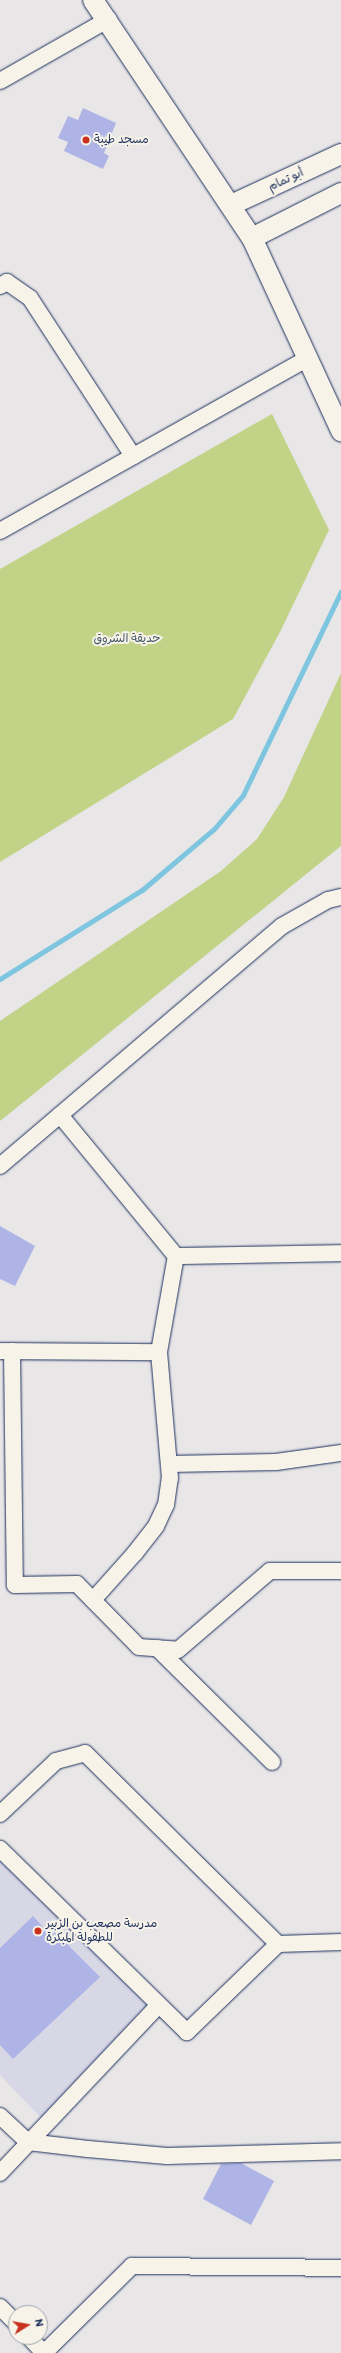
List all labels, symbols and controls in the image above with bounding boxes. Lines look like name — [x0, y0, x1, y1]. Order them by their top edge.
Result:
place label: مسجد طيبة — [94, 133, 149, 147]
marker: مسجد طيبة — [81, 135, 91, 145]
street label: أبو تمام — [266, 166, 306, 194]
park label: حديقة الشروق — [94, 632, 160, 646]
place label: مدرسة مصعب بن الزبير للطفولة المبكرة — [46, 1917, 157, 1945]
marker: مدرسة مصعب بن الزبير للطفولة المبكرة — [33, 1926, 43, 1936]
north arrow — [8, 2305, 48, 2345]
text: N — [32, 2318, 46, 2328]

